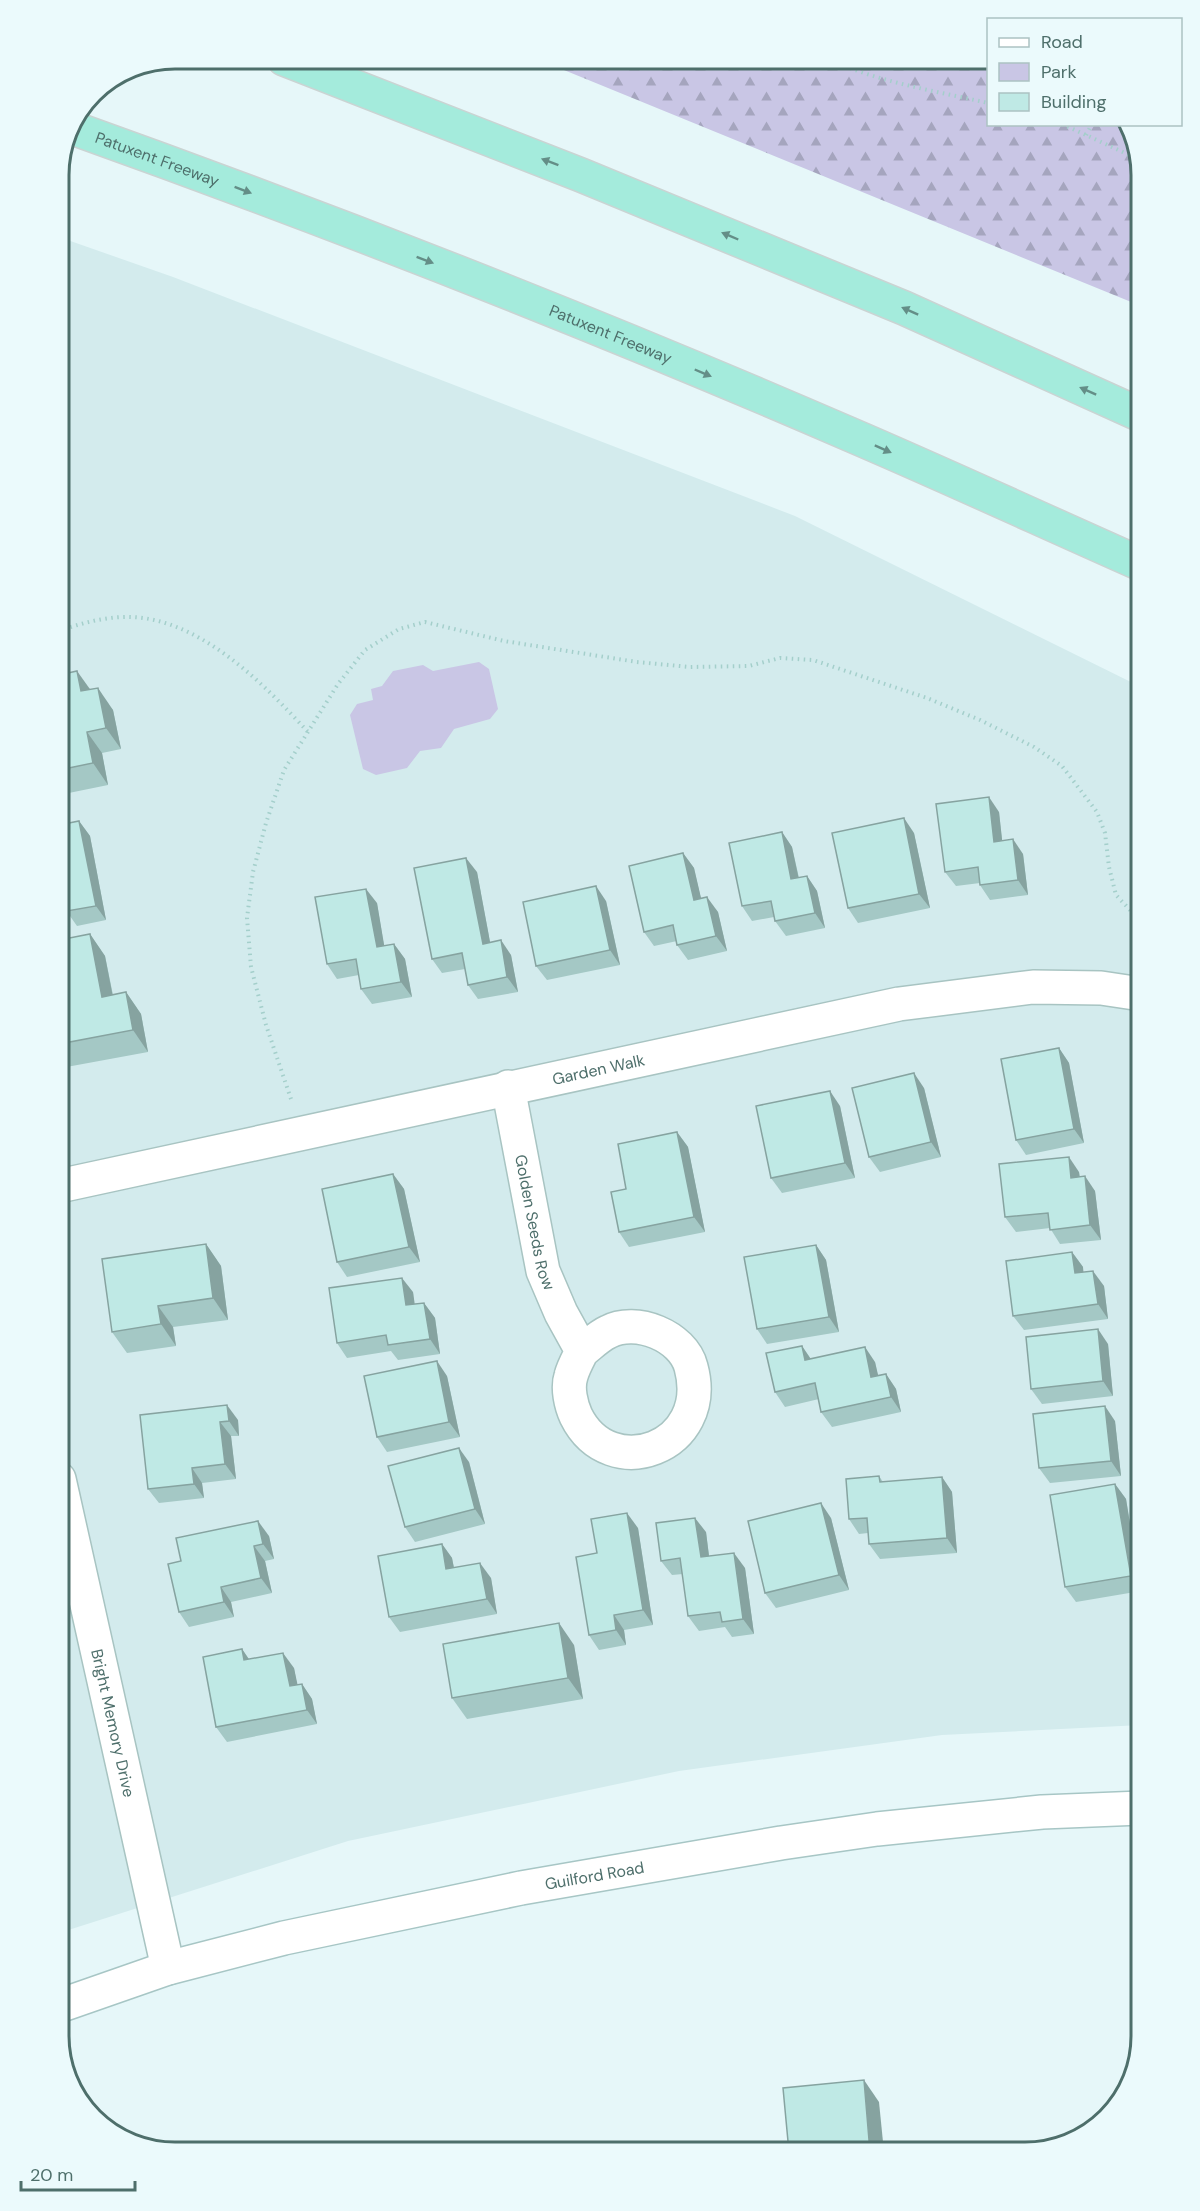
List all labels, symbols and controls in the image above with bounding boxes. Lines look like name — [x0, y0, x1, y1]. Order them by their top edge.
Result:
legend — [987, 18, 1182, 126]
text: Road — [1041, 30, 1083, 54]
text: Park — [1041, 60, 1077, 84]
text: Building — [1041, 90, 1106, 114]
street label: Patuxent Freeway — [92, 127, 222, 192]
one-way arrow — [541, 157, 559, 166]
one-way arrow — [234, 186, 252, 195]
one-way arrow — [721, 231, 739, 240]
one-way arrow — [416, 255, 434, 265]
street label: Patuxent Freeway — [546, 300, 675, 369]
one-way arrow — [901, 306, 919, 316]
one-way arrow — [694, 369, 712, 378]
one-way arrow — [1079, 386, 1097, 396]
one-way arrow — [874, 444, 891, 453]
street label: Garden Walk — [550, 1049, 647, 1090]
street label: Golden Seeds Row — [510, 1153, 560, 1293]
street label: Bright Memory Drive — [86, 1647, 140, 1799]
street label: Guilford Road — [543, 1857, 646, 1895]
scale bar — [21, 2154, 135, 2192]
text: 20 m — [30, 2163, 73, 2187]

